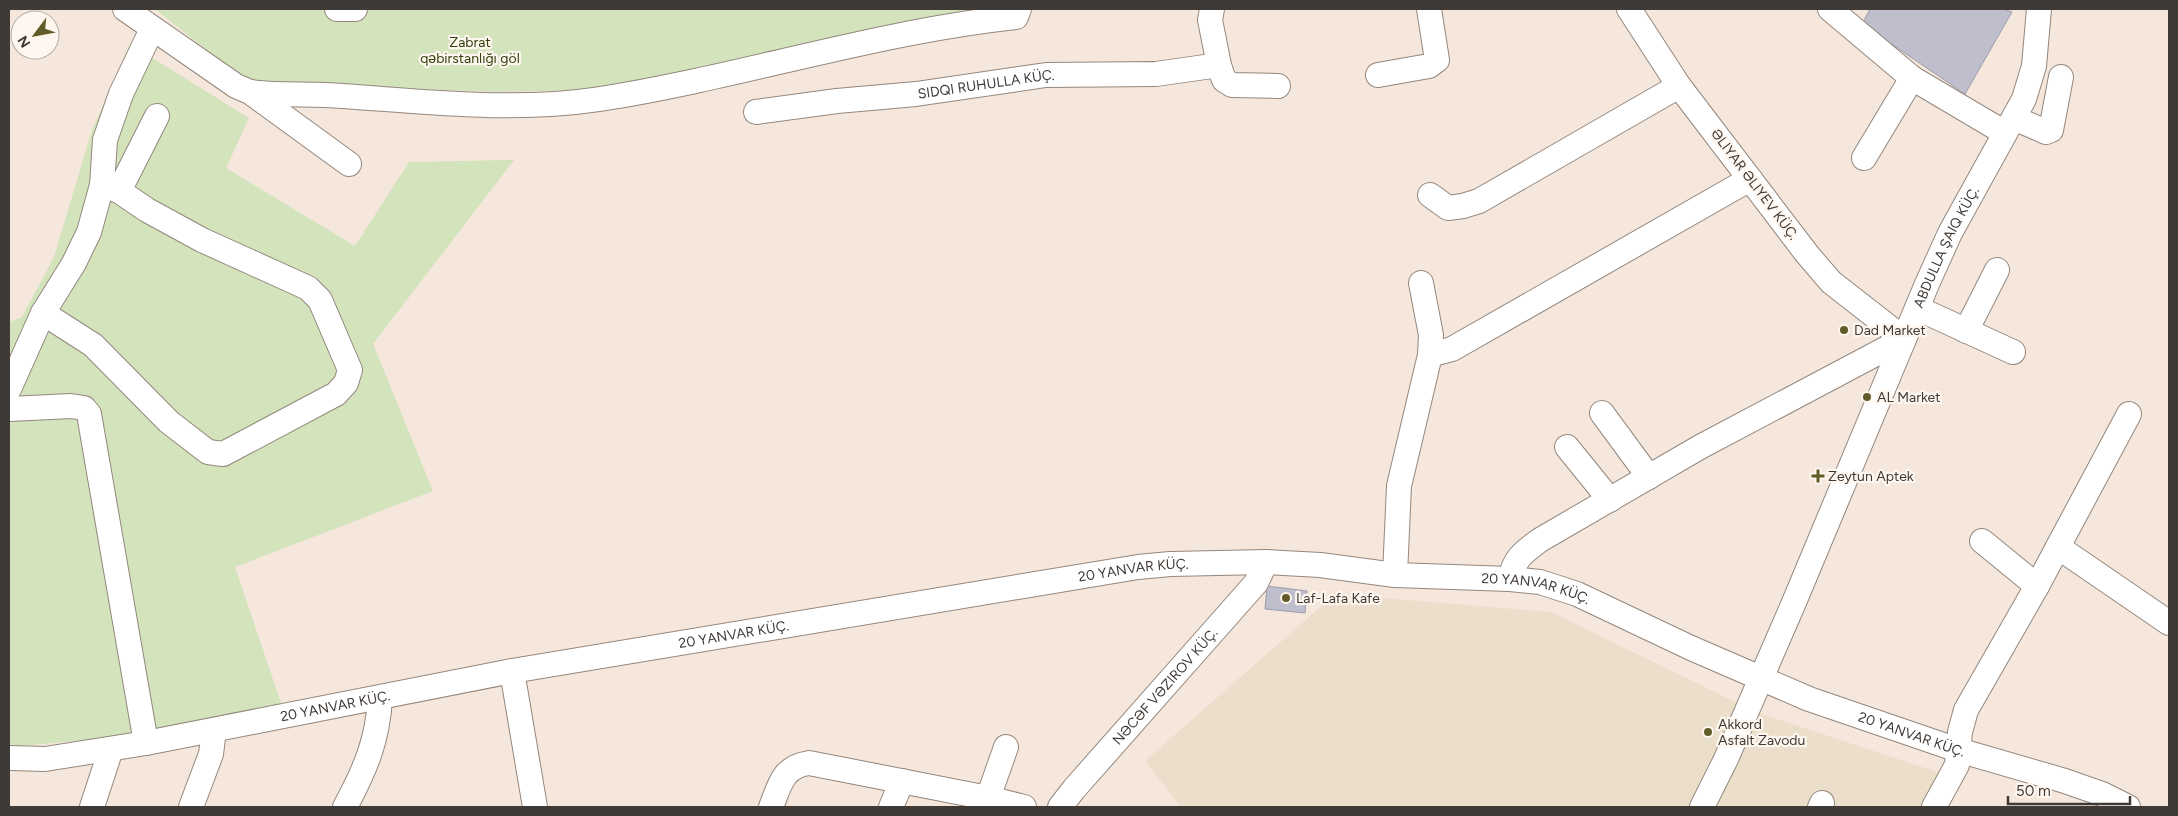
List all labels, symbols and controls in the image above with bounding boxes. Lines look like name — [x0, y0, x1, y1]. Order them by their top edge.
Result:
north arrow — [10, 10, 60, 60]
text: N — [14, 33, 34, 51]
park label: Zabrat qəbirstanlığı göl — [420, 34, 520, 67]
street label: SIDQI RUHULLA KÜÇ. — [917, 67, 1055, 103]
street label: ƏLIYAR ƏLIYEV KÜÇ. — [1707, 125, 1802, 243]
street label: ABDULLA ŞAIQ KÜÇ. — [1910, 184, 1983, 310]
place label: Dad Market — [1854, 322, 1926, 339]
marker: Dad Market — [1838, 324, 1850, 336]
place label: AL Market — [1877, 389, 1941, 406]
marker: AL Market — [1861, 391, 1873, 403]
place label: Zeytun Aptek — [1828, 468, 1914, 485]
marker: Zeytun Aptek — [1812, 470, 1824, 482]
street label: 20 YANVAR KÜÇ. — [1077, 556, 1189, 586]
street label: 20 YANVAR KÜÇ. — [1481, 570, 1593, 608]
place label: Laf-Lafa Kafe — [1296, 590, 1380, 607]
marker: Laf-Lafa Kafe — [1280, 592, 1292, 604]
street label: 20 YANVAR KÜÇ. — [677, 617, 790, 652]
street label: NƏCƏF VƏZIROV KÜÇ. — [1109, 624, 1221, 748]
street label: 20 YANVAR KÜÇ. — [279, 687, 392, 725]
street label: 20 YANVAR KÜÇ. — [1856, 709, 1967, 761]
place label: Akkord Asfalt Zavodu — [1718, 716, 1805, 749]
marker: Akkord Asfalt Zavodu — [1702, 726, 1714, 738]
scale bar — [2008, 774, 2130, 806]
text: 50 m — [2016, 782, 2051, 800]

